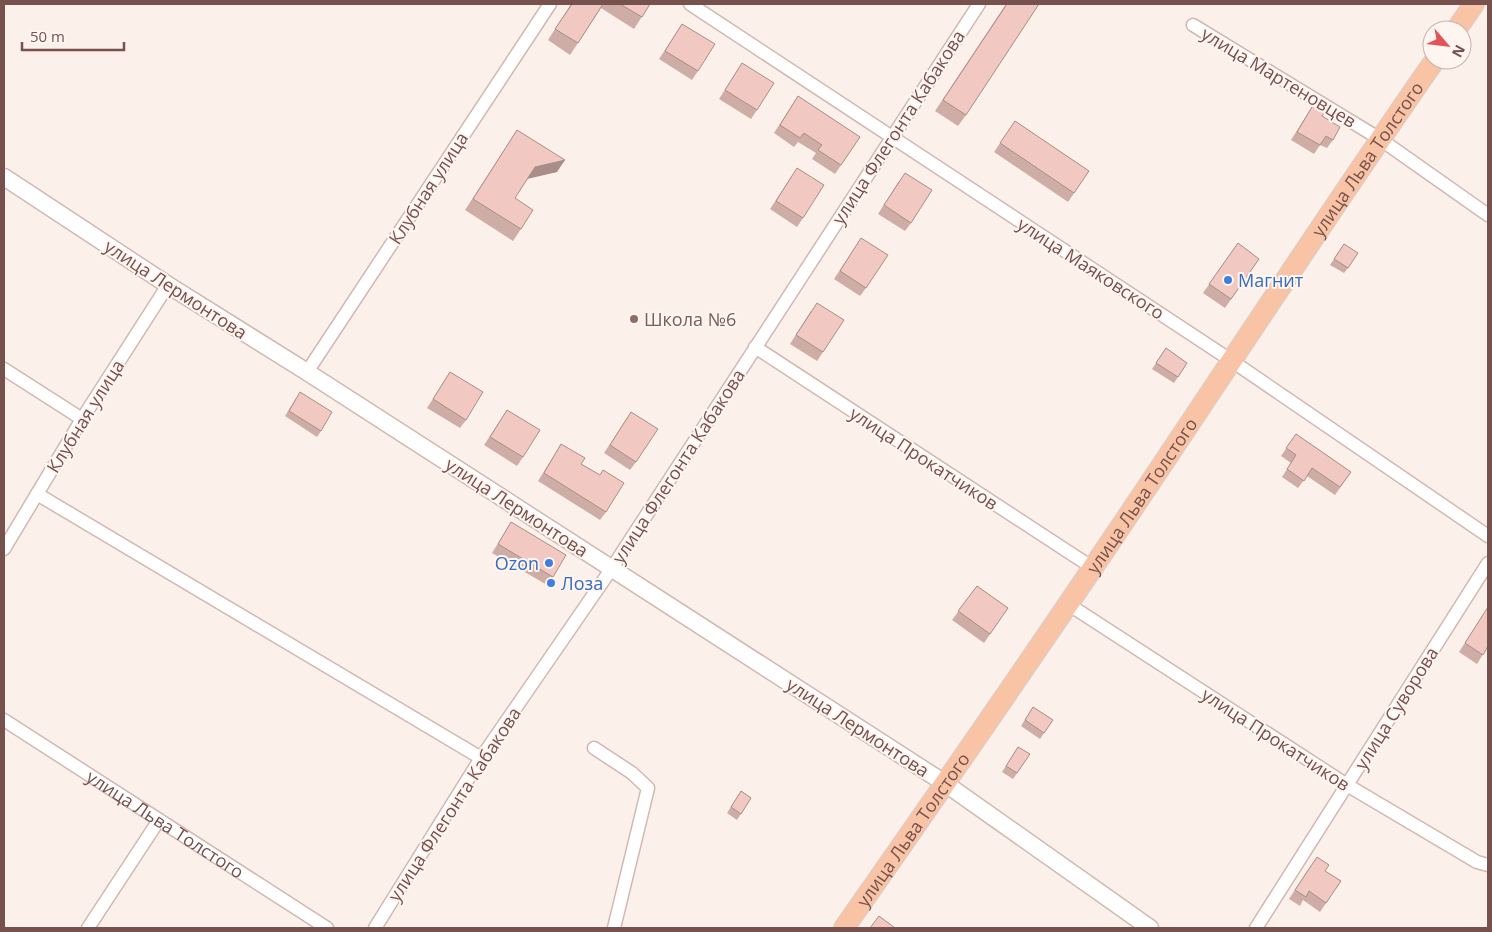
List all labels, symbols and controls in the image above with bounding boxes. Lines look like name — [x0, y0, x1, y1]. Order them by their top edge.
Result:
scale bar — [22, 20, 125, 52]
north arrow — [1422, 20, 1472, 70]
street label: улица Мартеновцев — [1197, 21, 1361, 133]
street label: улица Флегонта Кабакова — [826, 25, 970, 229]
text: 50 m — [30, 26, 65, 46]
text: N — [1448, 42, 1470, 61]
street label: улица Льва Толстого — [1306, 77, 1428, 241]
street label: Клубная улица — [383, 127, 473, 249]
street label: улица Маяковского — [1013, 211, 1169, 325]
street label: улица Лермонтова — [100, 234, 252, 344]
place label: Магнит — [1238, 268, 1304, 292]
marker: Магнит — [1222, 274, 1234, 286]
place label: Школа №6 — [644, 307, 736, 331]
marker: Школа №6 — [628, 313, 640, 325]
street label: Клубная улица — [41, 355, 129, 477]
street label: улица Флегонта Кабакова — [606, 364, 750, 568]
street label: улица Прокатчиков — [845, 401, 1003, 515]
street label: улица Льва Толстого — [1081, 413, 1202, 578]
street label: улица Лермонтова — [441, 452, 593, 562]
place label: Ozon — [495, 551, 539, 575]
marker: Ozon — [543, 557, 555, 569]
place label: Лоза — [561, 571, 603, 595]
marker: Лоза — [545, 577, 557, 589]
street label: улица Суворова — [1349, 642, 1443, 774]
street label: улица Лермонтова — [782, 672, 934, 782]
street label: улица Прокатчиков — [1197, 682, 1355, 796]
street label: улица Флегонта Кабакова — [382, 702, 526, 906]
street label: улица Льва Толстого — [851, 748, 975, 911]
street label: улица Льва Толстого — [82, 764, 249, 883]

